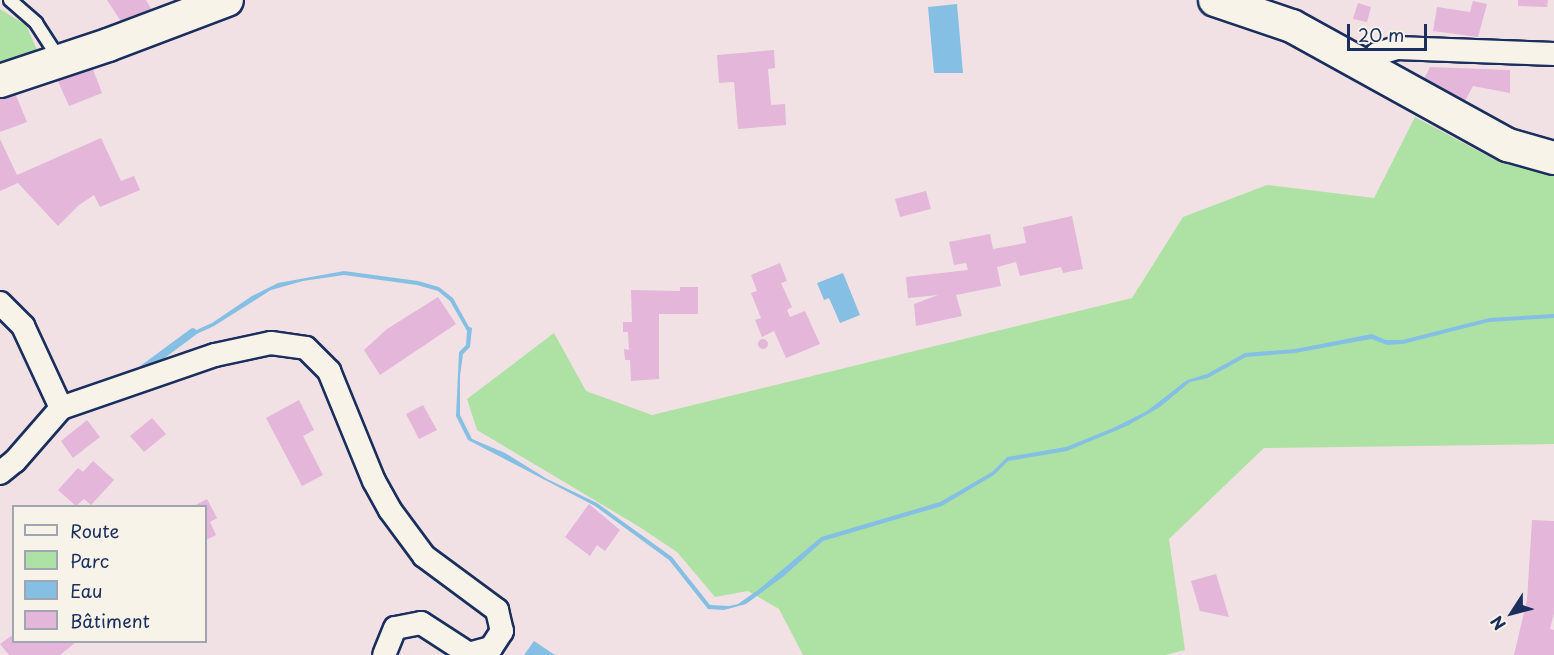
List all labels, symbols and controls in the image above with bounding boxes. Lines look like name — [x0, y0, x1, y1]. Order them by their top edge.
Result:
scale bar — [1350, 12, 1430, 50]
text: 20 m — [1358, 21, 1404, 48]
legend — [12, 505, 207, 643]
text: Route — [70, 517, 119, 544]
text: Parc — [70, 547, 109, 574]
text: Eau — [70, 577, 102, 604]
north arrow — [1482, 583, 1542, 643]
text: Bâtiment — [70, 607, 150, 634]
text: N — [1484, 611, 1511, 636]

